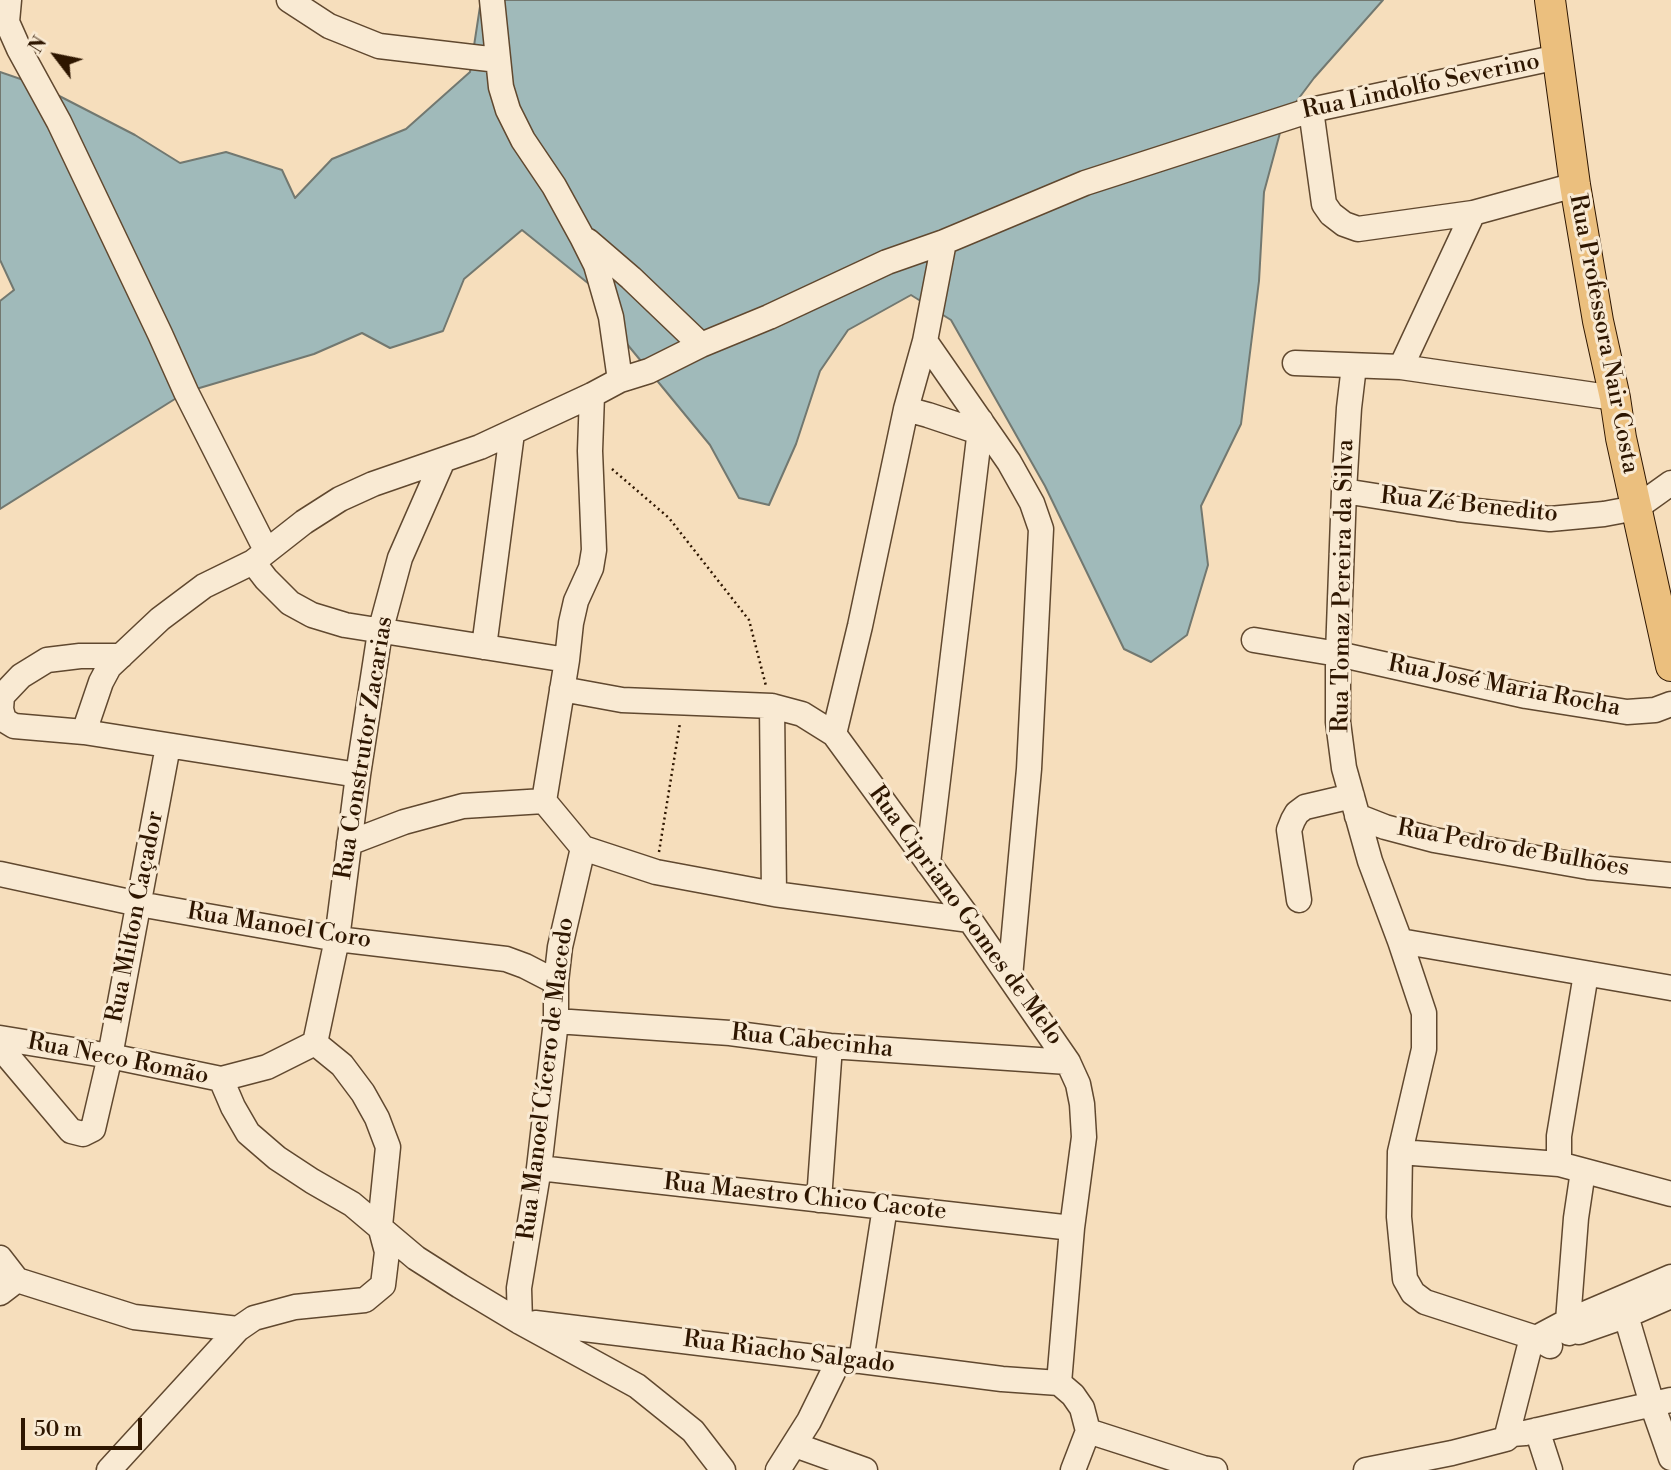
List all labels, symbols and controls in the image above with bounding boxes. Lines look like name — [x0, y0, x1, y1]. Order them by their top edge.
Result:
north arrow — [21, 21, 91, 91]
text: N — [24, 32, 52, 58]
street label: Rua Lindolfo Severino — [1299, 48, 1543, 126]
street label: Rua Professora Nair Costa — [1562, 192, 1644, 476]
street label: Rua Tomaz Pereira da Silva — [1327, 439, 1361, 733]
street label: Rua Zé Benedito — [1379, 482, 1559, 530]
street label: Rua Construtor Zacarias — [330, 614, 400, 882]
street label: Rua José Maria Rocha — [1385, 650, 1623, 724]
street label: Rua Cipriano Gomes de Melo — [861, 781, 1069, 1051]
street label: Rua Milton Caçador — [101, 809, 171, 1025]
street label: Rua Pedro de Bulhões — [1395, 814, 1631, 884]
street label: Rua Manoel Coro — [185, 898, 373, 956]
street label: Rua Manoel Cícero de Macedo — [513, 916, 581, 1242]
street label: Rua Cabecinha — [730, 1019, 894, 1065]
street label: Rua Neco Romão — [25, 1028, 211, 1092]
street label: Rua Maestro Chico Cacote — [662, 1169, 948, 1227]
street label: Rua Riacho Salgado — [681, 1326, 897, 1380]
scale bar — [24, 1404, 145, 1448]
text: 50 m — [34, 1417, 82, 1443]

